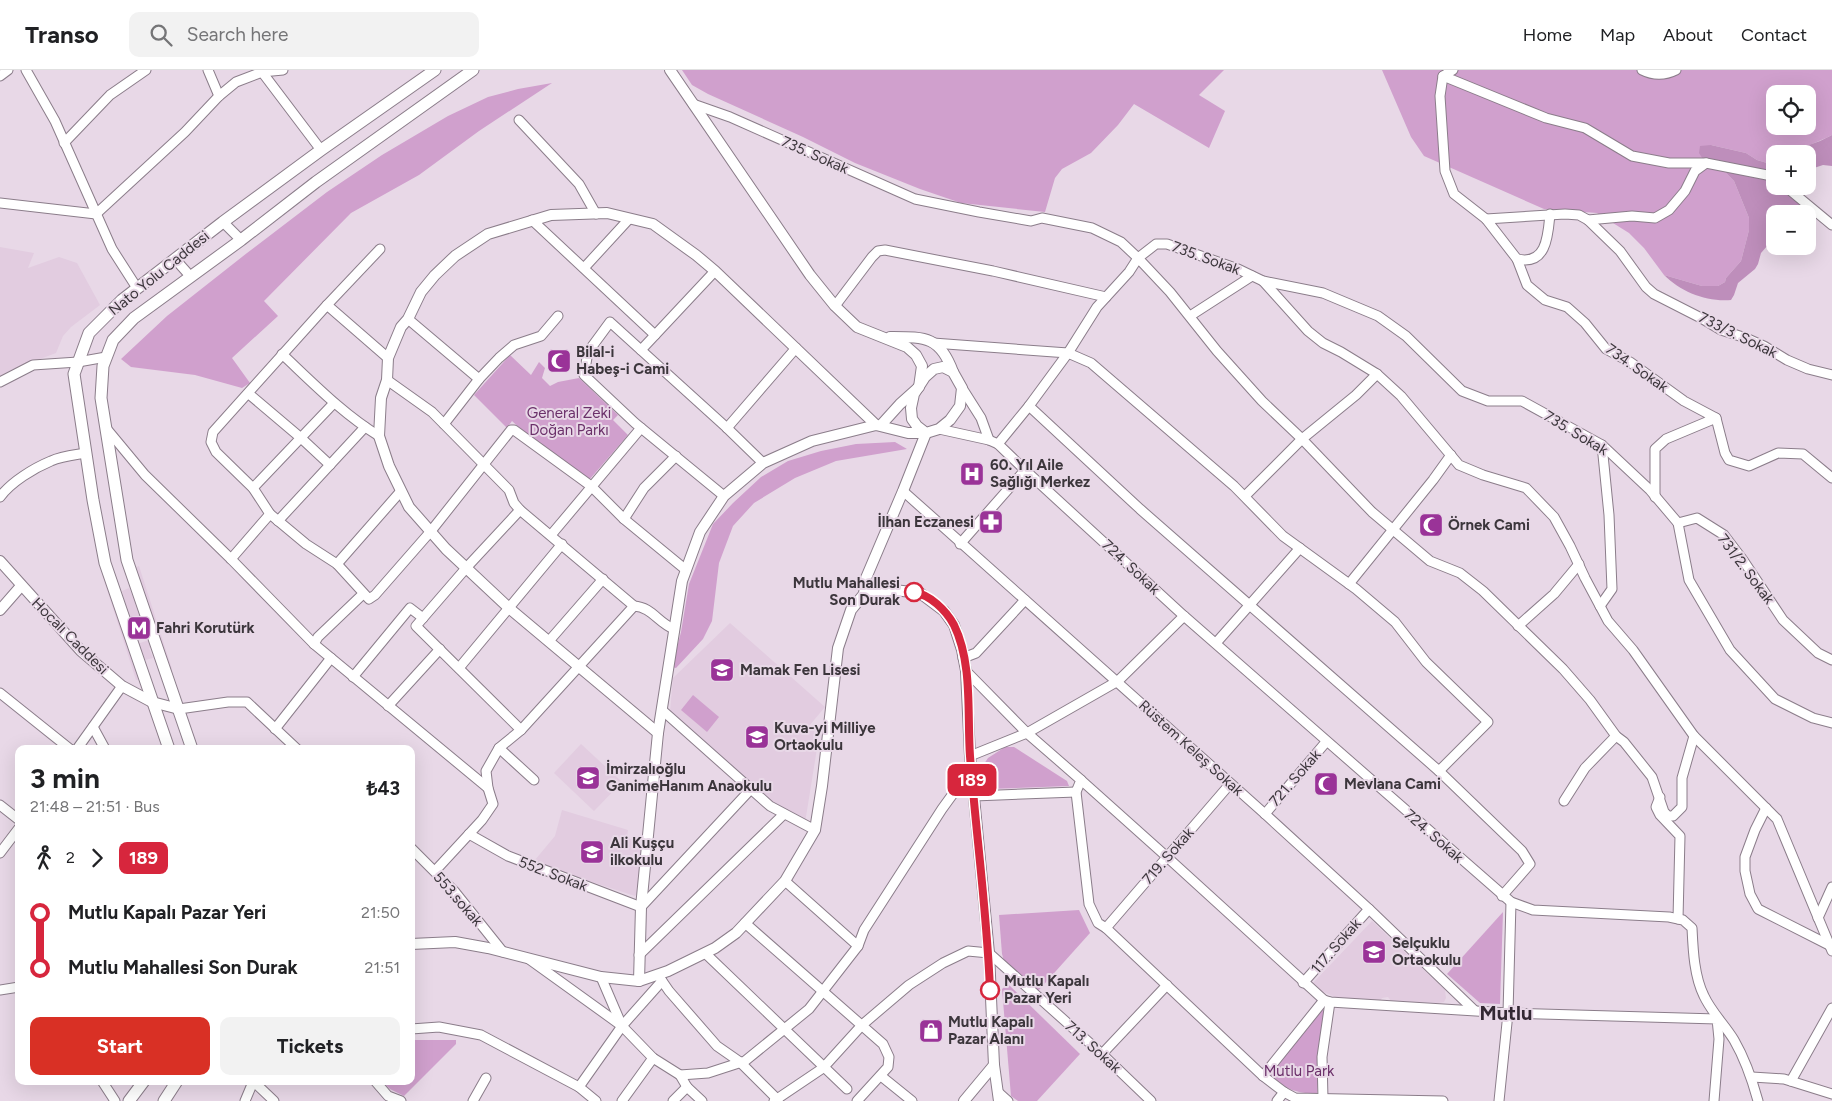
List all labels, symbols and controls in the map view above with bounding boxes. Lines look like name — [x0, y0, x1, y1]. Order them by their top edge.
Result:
search box — [129, 12, 479, 57]
text: Transo — [25, 20, 99, 49]
icon: search — [147, 21, 175, 49]
text: Search here — [187, 23, 288, 46]
text: Home — [1523, 24, 1572, 46]
text: Map — [1600, 24, 1635, 46]
text: About — [1663, 24, 1713, 46]
text: Contact — [1741, 24, 1807, 46]
map controls — [1766, 85, 1816, 255]
button: locate — [1766, 85, 1816, 135]
street label: 735. Sokak — [779, 132, 852, 178]
button: + — [1766, 145, 1816, 195]
button: − — [1766, 205, 1816, 255]
street label: Nato Yolu Caddesi — [105, 227, 213, 319]
street label: 735. Sokak — [1169, 237, 1243, 279]
street label: 733/3. Sokak — [1696, 308, 1781, 362]
street label: 734. Sokak — [1602, 340, 1672, 397]
place label: Bilal-i Habeş-i Cami — [576, 343, 669, 378]
mosque icon: Bilal-i Habeş-i Cami — [546, 348, 572, 374]
park label: General Zeki Doğan Parkı — [527, 404, 611, 439]
street label: 735. Sokak — [1541, 407, 1612, 460]
place label: 60. Yıl Aile Sağlığı Merkez — [990, 456, 1090, 491]
hospital icon: 60. Yıl Aile Sağlığı Merkez — [959, 461, 985, 487]
pharmacy icon: İlhan Eczanesi — [978, 509, 1004, 535]
place label: İlhan Eczanesi — [877, 512, 974, 531]
mosque icon: Örnek Cami — [1418, 512, 1444, 538]
place label: Örnek Cami — [1448, 515, 1530, 534]
street label: 731/2. Sokak — [1714, 530, 1779, 608]
street label: 724. Sokak — [1098, 536, 1164, 599]
place label: Mutlu Mahallesi Son Durak — [793, 574, 900, 609]
marker: Mutlu Mahallesi Son Durak — [904, 582, 924, 602]
street label: Hocalı Caddesi — [28, 594, 112, 678]
metro station icon: Fahri Korutürk — [126, 615, 152, 641]
place label: Fahri Korutürk — [156, 619, 255, 637]
school or university icon: Mamak Fen Lisesi — [709, 657, 735, 683]
place label: Mamak Fen Lisesi — [740, 661, 860, 679]
street label: Rüstem Keleş Sokak — [1135, 696, 1248, 800]
place label: Kuva-yi Milliye Ortaokulu — [774, 719, 876, 754]
school or university icon: Kuva-yi Milliye Ortaokulu — [744, 724, 770, 750]
street label: 721. Sokak — [1265, 745, 1325, 810]
place label: İmirzalıoğlu GanimeHanım Anaokulu — [606, 759, 772, 795]
text: 3 min — [30, 761, 100, 795]
line badge: 189 — [943, 764, 1001, 796]
school or university icon: İmirzalıoğlu GanimeHanım Anaokulu — [575, 765, 601, 791]
text: 189 — [957, 769, 987, 791]
mosque icon: Mevlana Cami — [1313, 771, 1339, 797]
place label: Mevlana Cami — [1344, 775, 1441, 793]
text: ₺43 — [367, 777, 400, 800]
text: 21:48 – 21:51 · Bus — [30, 797, 160, 816]
street label: 724. Sokak — [1401, 805, 1468, 867]
street label: 719. Sokak — [1138, 823, 1198, 888]
place label: Ali Kuşçu ilkokulu — [610, 834, 674, 869]
school or university icon: Ali Kuşçu ilkokulu — [579, 839, 605, 865]
icon: walk — [30, 844, 58, 872]
icon: forward — [83, 844, 111, 872]
text: 189 — [129, 847, 158, 869]
text: 2 — [66, 848, 75, 867]
street label: 552. Sokak — [516, 853, 591, 896]
street label: 553.sokak — [429, 868, 487, 930]
text: Mutlu Kapalı Pazar Yeri — [68, 901, 266, 924]
text: 21:50 — [361, 903, 400, 922]
street label: 117. Sokak — [1307, 914, 1365, 977]
place label: Selçuklu Ortaokulu — [1392, 934, 1461, 969]
school or university icon: Selçuklu Ortaokulu — [1361, 939, 1387, 965]
text: Mutlu Mahallesi Son Durak — [68, 956, 298, 979]
text: 21:51 — [365, 958, 400, 977]
place label: Mutlu Kapalı Pazar Yeri — [1004, 972, 1089, 1007]
marker: Mutlu Kapalı Pazar Yeri — [980, 980, 1000, 1000]
district label: Mutlu — [1480, 1001, 1532, 1025]
place label: Mutlu Kapalı Pazar Alanı — [948, 1013, 1033, 1048]
button: Start — [30, 1017, 210, 1075]
button: Tickets — [220, 1017, 400, 1075]
street label: 713. Sokak — [1061, 1017, 1125, 1077]
shop icon: Mutlu Kapalı Pazar Alanı — [918, 1018, 944, 1044]
park label: Mutlu Park — [1264, 1062, 1335, 1080]

